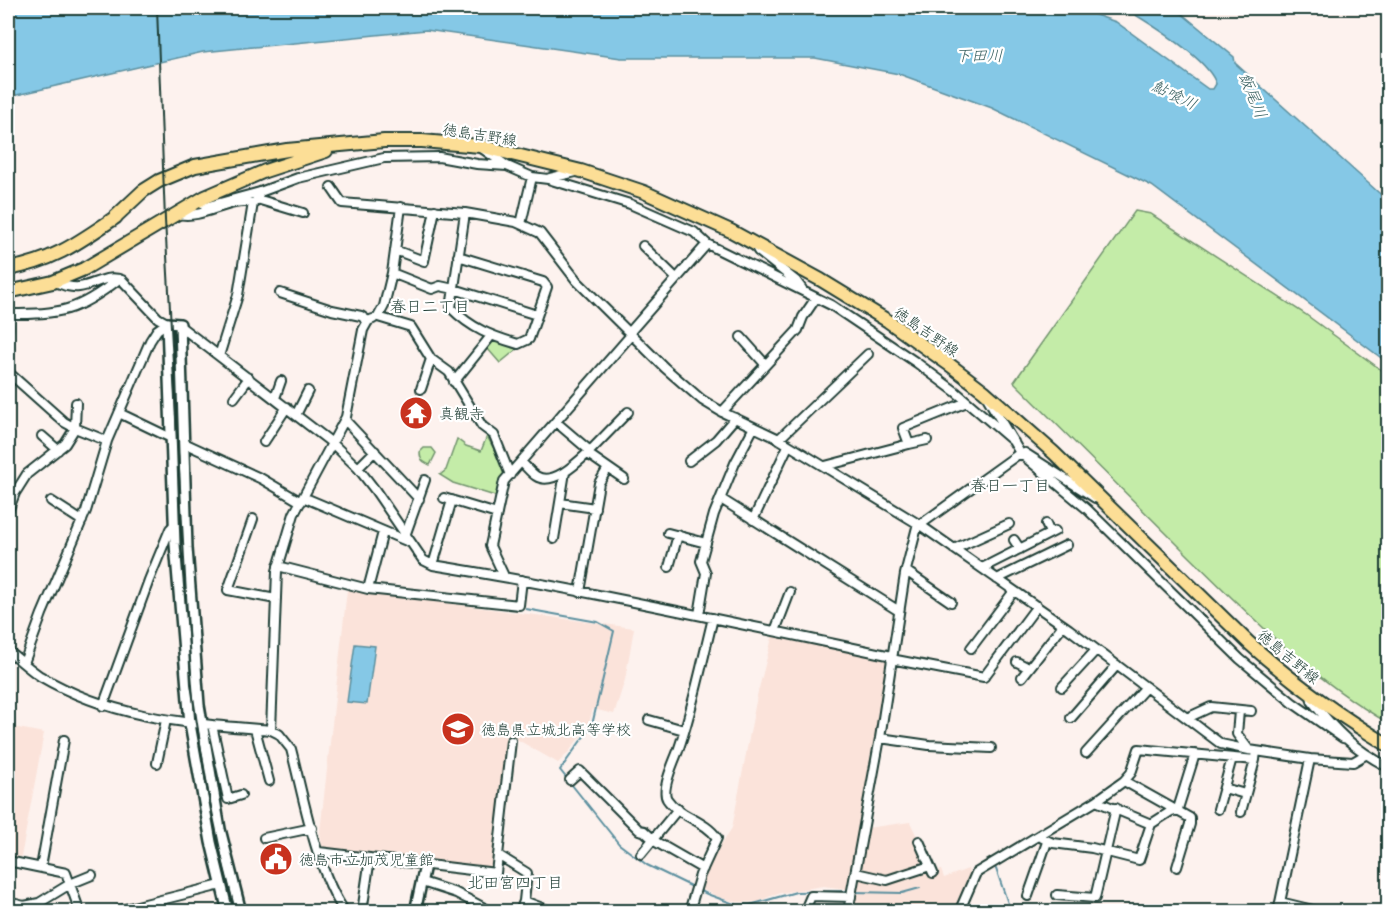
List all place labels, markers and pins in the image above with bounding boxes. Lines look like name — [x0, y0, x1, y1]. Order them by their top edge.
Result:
temple icon: 真観寺 — [398, 395, 434, 431]
place label: 真観寺 — [439, 403, 484, 423]
school or university icon: 徳島県立城北高等学校 — [440, 711, 476, 747]
place label: 徳島県立城北高等学校 — [481, 719, 631, 739]
public building icon: 徳島市立加茂児童館 — [258, 841, 294, 877]
place label: 徳島市立加茂児童館 — [299, 849, 434, 869]

